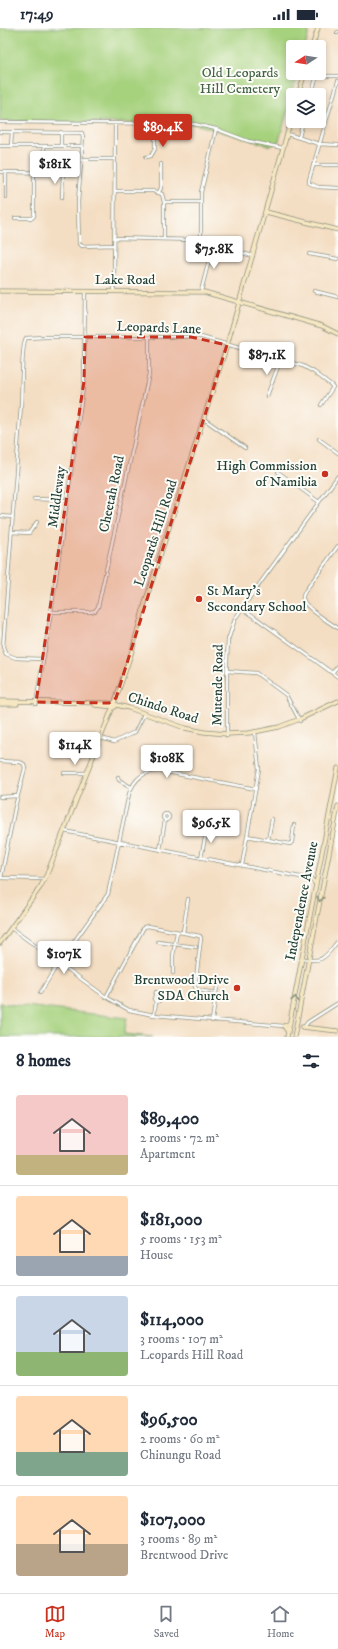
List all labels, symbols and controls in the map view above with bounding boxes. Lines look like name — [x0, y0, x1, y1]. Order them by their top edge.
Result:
text: 17:49 — [20, 5, 53, 24]
north arrow — [286, 40, 326, 80]
map controls — [286, 40, 326, 128]
park label: Old Leopards Hill Cemetery — [200, 64, 280, 98]
button: layers — [286, 88, 326, 128]
pin: $89.4K — [130, 114, 196, 148]
text: $89.4K — [143, 119, 183, 135]
pin: $181K — [27, 151, 83, 185]
text: $181K — [39, 156, 71, 172]
pin: $75.8K — [181, 236, 247, 270]
text: $75.8K — [195, 241, 233, 257]
street label: Lake Road — [95, 271, 155, 289]
street label: Leopards Lane — [116, 318, 202, 338]
pin: $87.1K — [234, 342, 300, 376]
text: $87.1K — [248, 347, 286, 363]
street label: Cheetah Road — [95, 454, 129, 534]
place label: High Commission of Namibia — [217, 457, 318, 491]
street label: Middleway — [44, 465, 70, 529]
marker: High Commission of Namibia — [320, 469, 330, 479]
street label: Leopards Hill Road — [130, 477, 182, 589]
place label: St Mary's Secondary School — [207, 582, 307, 616]
marker: St Mary's Secondary School — [194, 594, 204, 604]
street label: Mutende Road — [208, 644, 228, 726]
street label: Chindo Road — [125, 688, 201, 728]
pin: $114K — [47, 732, 103, 766]
text: $114K — [58, 737, 92, 753]
pin: $108K — [139, 745, 195, 779]
text: $108K — [150, 750, 184, 766]
pin: $96.5K — [178, 810, 244, 844]
text: $96.5K — [192, 815, 230, 831]
street label: Independence Avenue — [282, 840, 322, 962]
one-way arrow — [317, 896, 325, 902]
pin: $107K — [36, 941, 92, 975]
text: $107K — [47, 946, 81, 962]
place label: Brentwood Drive SDA Church — [134, 971, 230, 1005]
marker: Brentwood Drive SDA Church — [232, 983, 242, 993]
one-way arrow — [290, 996, 298, 1002]
text: 8 homes — [16, 1050, 71, 1072]
icon: filters — [300, 1050, 322, 1072]
text: $89,400 — [140, 1108, 199, 1130]
icon: home — [48, 1111, 96, 1159]
text: 2 rooms · 72 m² — [140, 1130, 219, 1146]
text: Apartment — [140, 1146, 195, 1162]
text: $181,000 — [140, 1209, 202, 1231]
icon: home — [48, 1212, 96, 1260]
text: 5 rooms · 153 m² — [140, 1231, 222, 1247]
text: House — [140, 1247, 173, 1263]
text: $114,000 — [140, 1309, 204, 1331]
icon: home — [48, 1312, 96, 1360]
text: 3 rooms · 107 m² — [140, 1331, 223, 1347]
text: Leopards Hill Road — [140, 1347, 243, 1363]
text: $96,500 — [140, 1409, 198, 1431]
icon: home — [48, 1412, 96, 1460]
text: 2 rooms · 60 m² — [140, 1431, 220, 1447]
text: Chinungu Road — [140, 1447, 221, 1463]
text: $107,000 — [140, 1509, 205, 1531]
icon: home — [48, 1512, 96, 1560]
text: 3 rooms · 89 m² — [140, 1531, 217, 1547]
text: Brentwood Drive — [140, 1547, 228, 1563]
tab: Map — [44, 1603, 66, 1641]
tab: Saved — [154, 1603, 179, 1641]
tab: Home — [267, 1603, 294, 1641]

